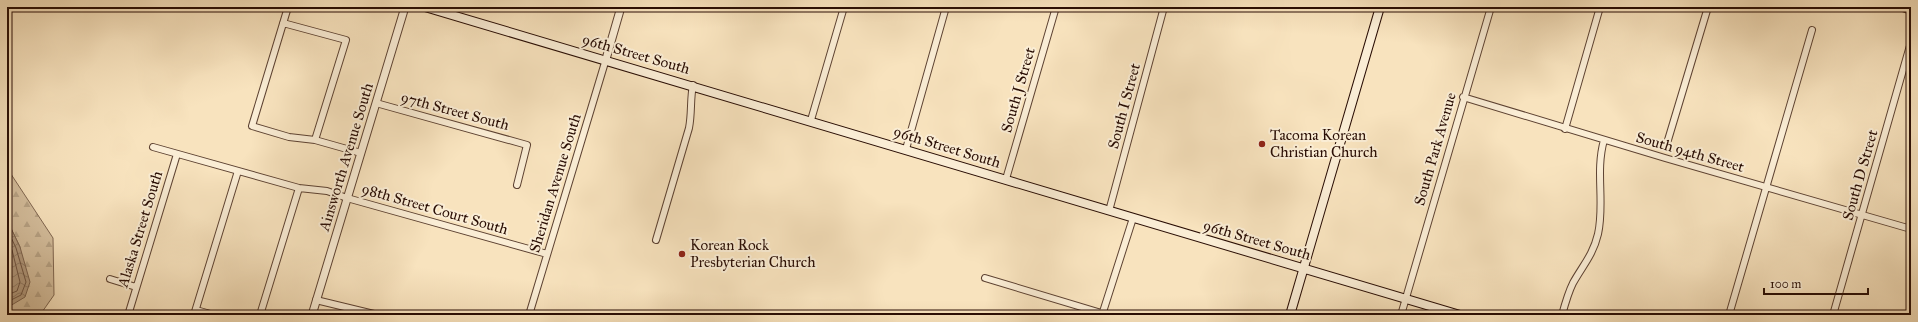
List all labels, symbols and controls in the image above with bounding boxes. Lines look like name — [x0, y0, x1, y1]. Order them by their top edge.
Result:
street label: 96th Street South — [580, 30, 692, 78]
street label: South J Street — [997, 45, 1040, 135]
street label: South I Street — [1104, 60, 1144, 151]
street label: Ainsworth Avenue South — [315, 80, 377, 234]
street label: 97th Street South — [399, 88, 512, 134]
street label: South Park Avenue — [1410, 90, 1460, 208]
street label: Sheridan Avenue South — [525, 111, 585, 255]
street label: 96th Street South — [891, 122, 1003, 172]
place label: Tacoma Korean Christian Church — [1270, 126, 1378, 161]
street label: South D Street — [1838, 127, 1882, 222]
street label: South 94th Street — [1634, 128, 1747, 176]
marker: Tacoma Korean Christian Church — [1257, 139, 1267, 149]
street label: Alaska Street South — [113, 168, 166, 290]
street label: 98th Street Court South — [360, 179, 511, 239]
street label: 96th Street South — [1201, 216, 1313, 264]
place label: Korean Rock Presbyterian Church — [690, 236, 816, 271]
marker: Korean Rock Presbyterian Church — [677, 249, 687, 259]
scale bar — [1764, 270, 1868, 296]
text: 100 m — [1770, 277, 1801, 291]

